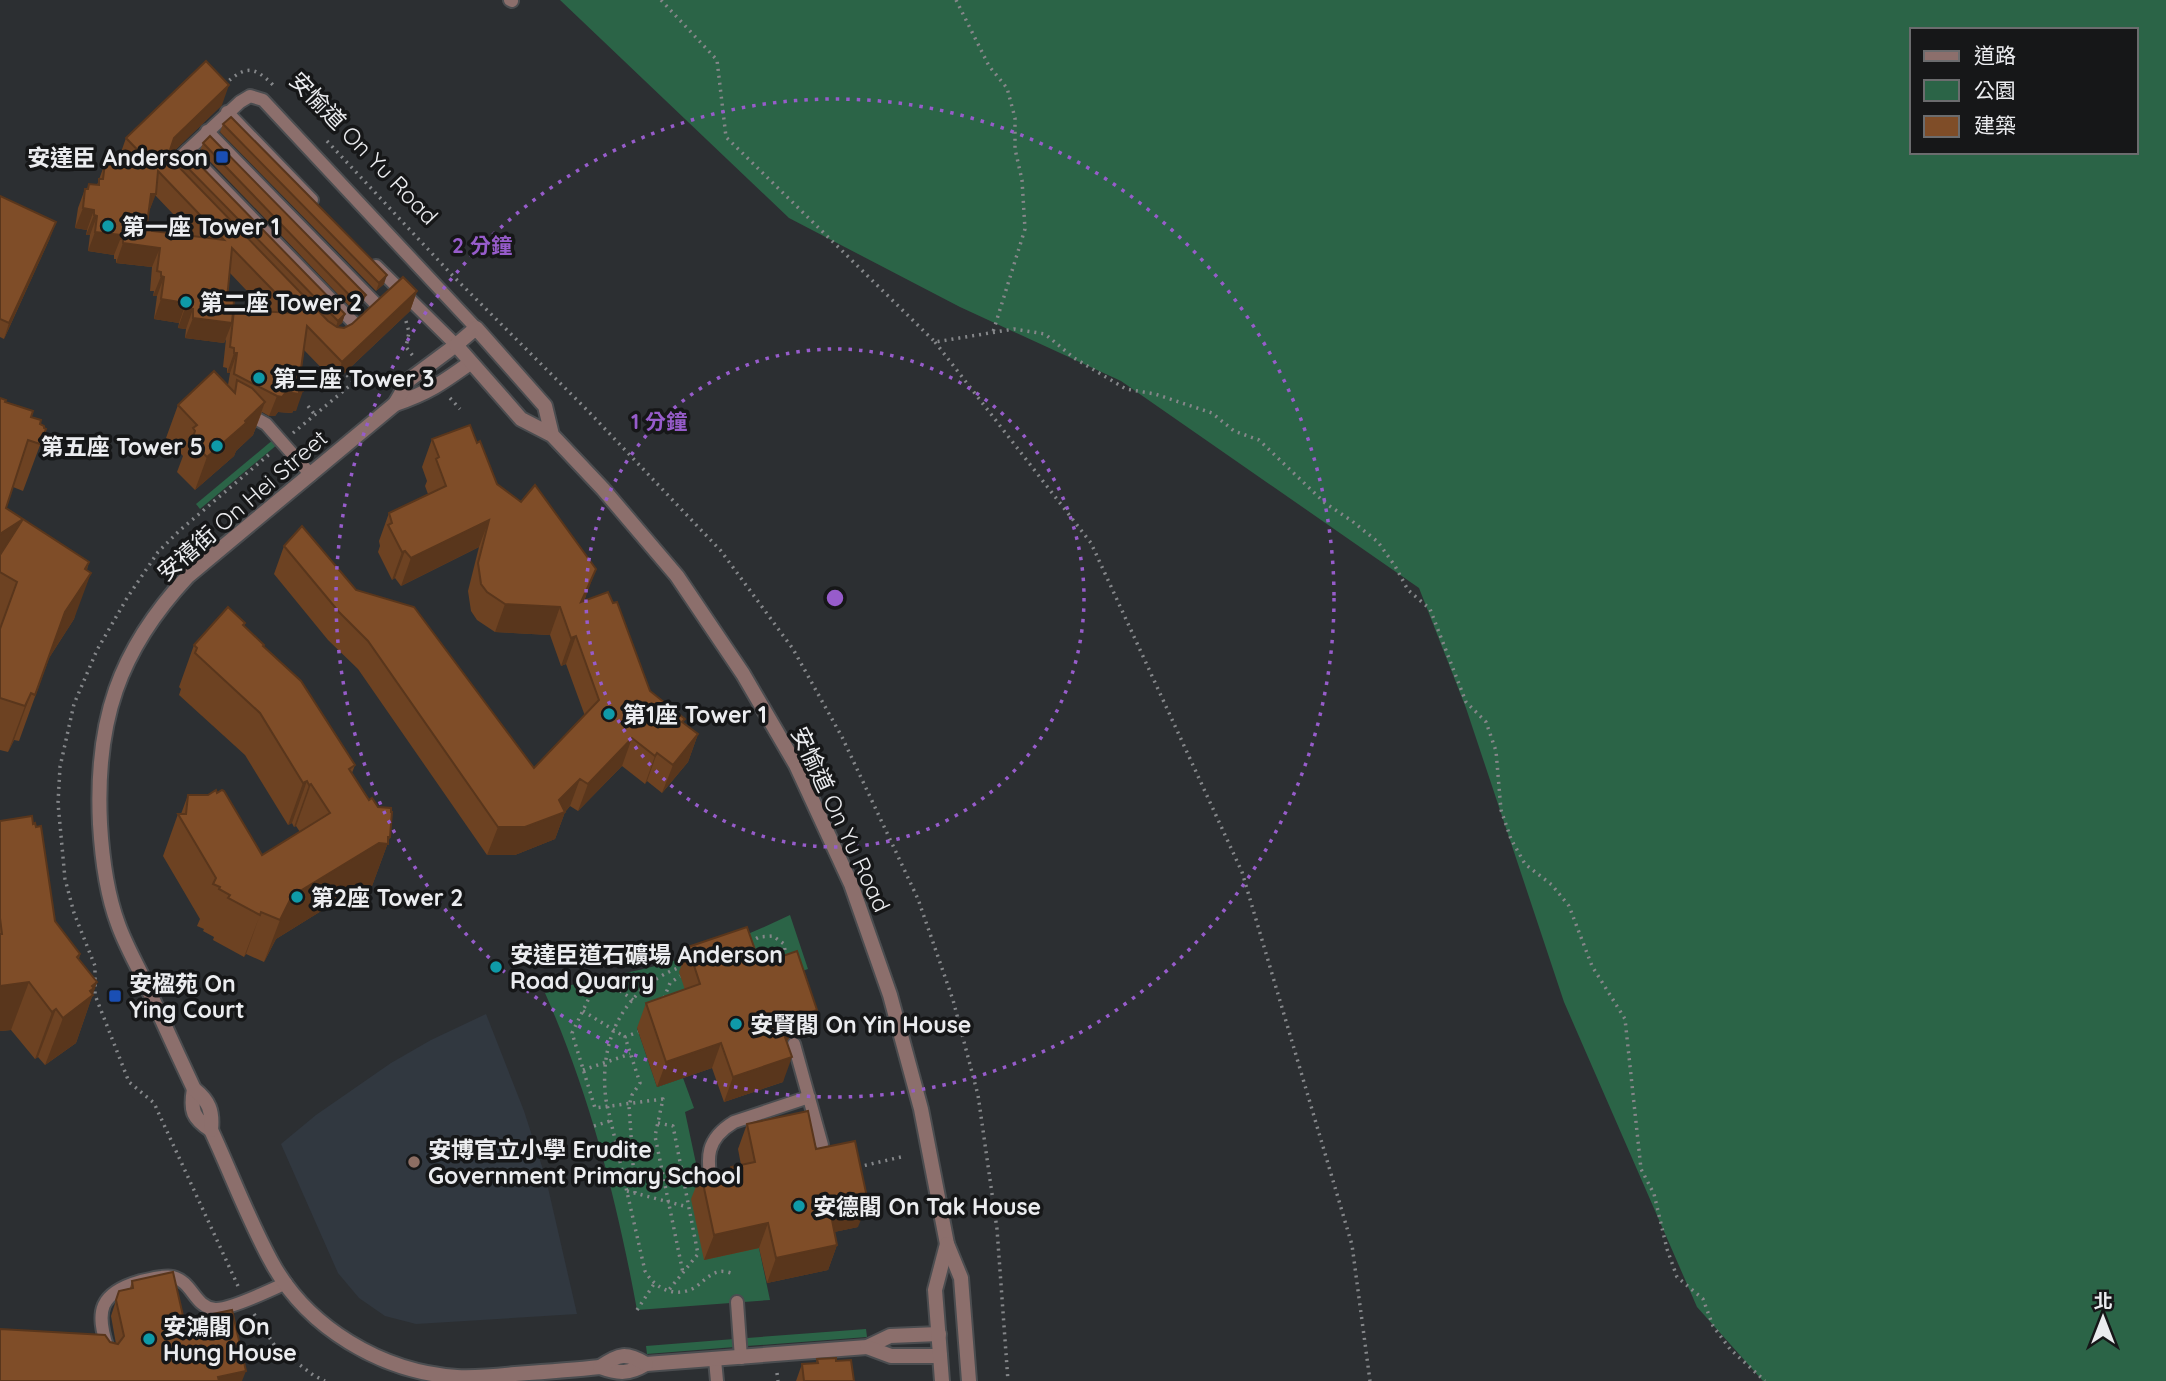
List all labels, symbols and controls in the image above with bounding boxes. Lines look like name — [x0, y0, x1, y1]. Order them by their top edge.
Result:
legend — [1910, 28, 2138, 154]
text: 道路 — [1974, 42, 2016, 68]
street label: 安愉道 On Yu Road — [284, 66, 444, 230]
text: 公園 — [1974, 77, 2016, 103]
text: 建築 — [1974, 112, 2016, 138]
place label: 安達臣 Anderson — [27, 143, 208, 172]
marker: 安達臣 Anderson — [214, 149, 230, 165]
place label: 第一座 Tower 1 — [122, 212, 280, 241]
marker: 第一座 Tower 1 — [100, 218, 116, 234]
text: 2 分鐘 — [452, 232, 512, 258]
place label: 第二座 Tower 2 — [200, 288, 362, 317]
marker: 第二座 Tower 2 — [178, 294, 194, 310]
place label: 第三座 Tower 3 — [273, 364, 434, 393]
marker: 第三座 Tower 3 — [251, 370, 267, 386]
text: 1 分鐘 — [631, 408, 687, 434]
street label: 安禧街 On Hei Street — [151, 423, 333, 587]
place label: 第五座 Tower 5 — [41, 432, 203, 461]
marker: 第五座 Tower 5 — [209, 438, 225, 454]
centre of rings — [823, 586, 847, 610]
place label: 第1座 Tower 1 — [623, 700, 767, 729]
marker: 第1座 Tower 1 — [601, 706, 617, 722]
street label: 安愉道 On Yu Road — [785, 722, 897, 916]
place label: 第2座 Tower 2 — [311, 883, 463, 912]
marker: 第2座 Tower 2 — [289, 889, 305, 905]
place label: 安達臣道石礦場 Anderson Road Quarry — [510, 940, 783, 995]
marker: 安達臣道石礦場 Anderson Road Quarry — [488, 959, 504, 975]
place label: 安楹苑 On Ying Court — [129, 969, 245, 1024]
marker: 安楹苑 On Ying Court — [107, 988, 123, 1004]
place label: 安賢閣 On Yin House — [750, 1010, 971, 1039]
marker: 安賢閣 On Yin House — [728, 1016, 744, 1032]
place label: 安博官立小學 Erudite Government Primary School — [428, 1135, 742, 1190]
marker: 安博官立小學 Erudite Government Primary School — [406, 1154, 422, 1170]
place label: 安德閣 On Tak House — [813, 1192, 1041, 1221]
marker: 安德閣 On Tak House — [791, 1198, 807, 1214]
north arrow — [2068, 1283, 2138, 1353]
text: 北 — [2093, 1289, 2113, 1313]
place label: 安鴻閣 On Hung House — [163, 1312, 297, 1367]
marker: 安鴻閣 On Hung House — [141, 1331, 157, 1347]

